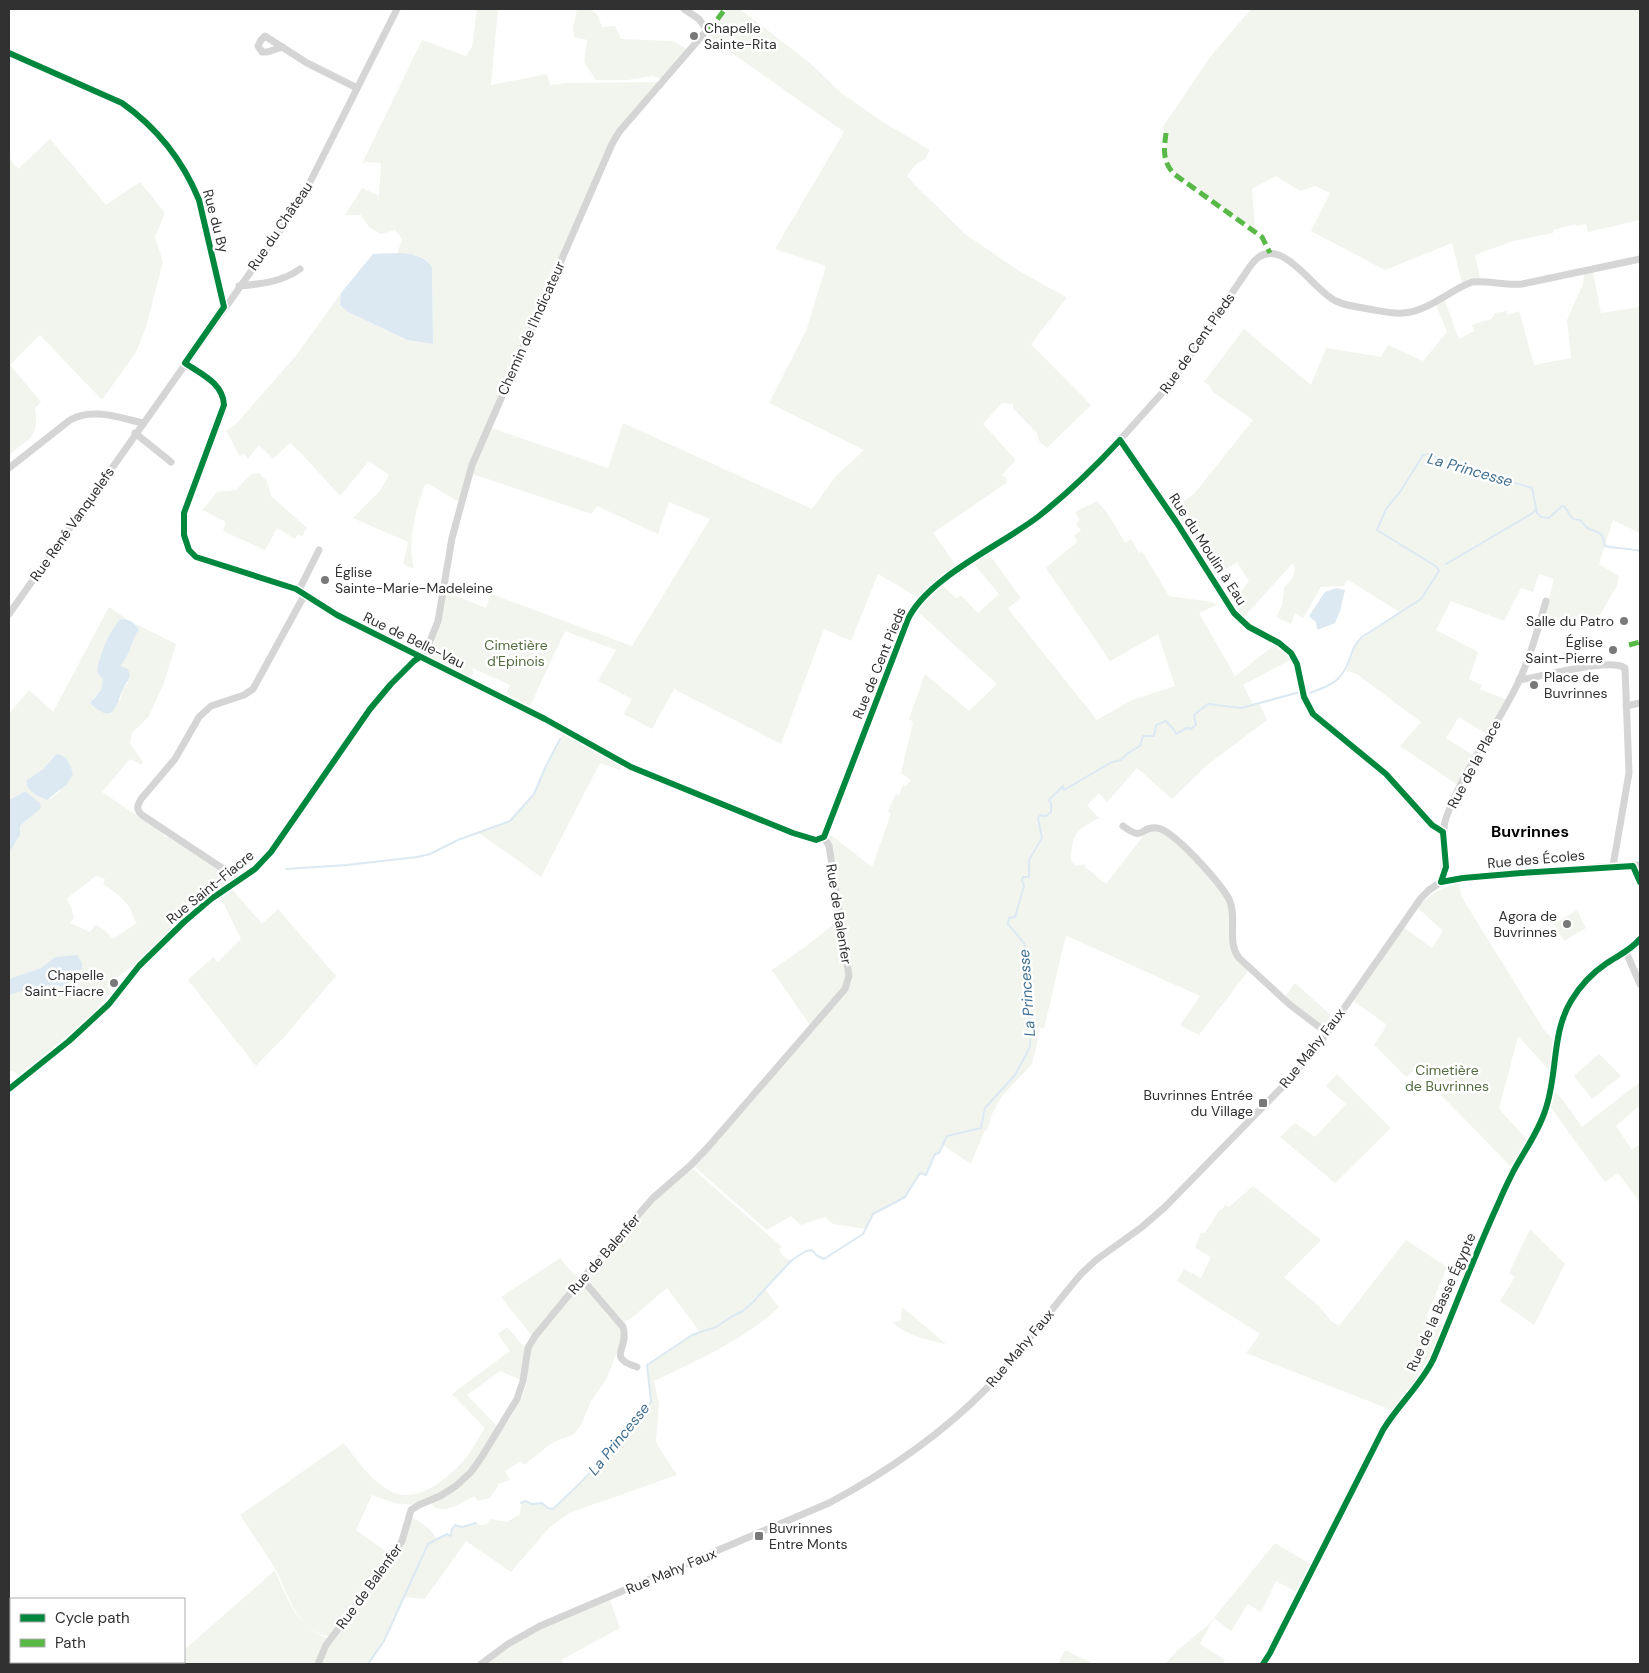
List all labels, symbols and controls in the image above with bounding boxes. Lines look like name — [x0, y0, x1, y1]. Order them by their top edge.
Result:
place label: Chapelle Sainte-Rita — [704, 19, 777, 53]
marker: Chapelle Sainte-Rita — [688, 30, 700, 42]
street label: Rue du Château — [244, 178, 316, 274]
street label: Rue du By — [199, 187, 233, 255]
street label: Chemin de l'Indicateur — [493, 258, 569, 398]
street label: Rue de Cent Pieds — [1156, 289, 1238, 397]
water label: La Princesse — [1425, 448, 1515, 492]
street label: Rue René Vanquelefs — [26, 463, 118, 585]
street label: Rue du Moulin à Eau — [1165, 490, 1251, 608]
place label: Église Sainte-Marie-Madeleine — [335, 563, 493, 597]
marker: Église Sainte-Marie-Madeleine — [319, 574, 331, 586]
street label: Rue de Cent Pieds — [848, 604, 910, 722]
street label: Rue de Belle-Vau — [360, 608, 468, 672]
place label: Salle du Patro — [1526, 612, 1614, 630]
marker: Salle du Patro — [1618, 615, 1630, 627]
place label: Église Saint-Pierre — [1525, 633, 1603, 667]
park label: Cimetière d'Epinois — [484, 636, 548, 670]
marker: Église Saint-Pierre — [1607, 644, 1619, 656]
place label: Place de Buvrinnes — [1544, 668, 1607, 702]
marker: Place de Buvrinnes — [1528, 679, 1540, 691]
street label: Rue de la Place — [1443, 717, 1505, 811]
district label: Buvrinnes — [1491, 821, 1569, 842]
street label: Rue Saint-Fiacre — [163, 846, 257, 928]
street label: Rue des Écoles — [1486, 846, 1586, 872]
street label: Rue de Balenfer — [822, 863, 856, 965]
place label: Agora de Buvrinnes — [1494, 907, 1557, 941]
marker: Agora de Buvrinnes — [1561, 918, 1573, 930]
water label: La Princesse — [1014, 948, 1040, 1037]
place label: Chapelle Saint-Fiacre — [24, 966, 104, 1000]
marker: Chapelle Saint-Fiacre — [108, 977, 120, 989]
street label: Rue Mahy Faux — [1275, 1004, 1349, 1092]
park label: Cimetière de Buvrinnes — [1405, 1061, 1489, 1095]
place label: Buvrinnes Entrée du Village — [1144, 1086, 1253, 1120]
marker: Buvrinnes Entrée du Village — [1257, 1097, 1269, 1109]
street label: Rue de Balenfer — [564, 1210, 644, 1298]
street label: Rue de la Basse Égypte — [1402, 1230, 1480, 1374]
street label: Rue Mahy Faux — [982, 1305, 1058, 1391]
water label: La Princesse — [584, 1398, 655, 1479]
place label: Buvrinnes Entre Monts — [769, 1519, 848, 1553]
marker: Buvrinnes Entre Monts — [753, 1530, 765, 1542]
street label: Rue de Balenfer — [332, 1540, 406, 1632]
street label: Rue Mahy Faux — [623, 1544, 719, 1598]
legend — [10, 1598, 185, 1663]
text: Cycle path — [55, 1608, 130, 1628]
text: Path — [55, 1633, 86, 1653]

